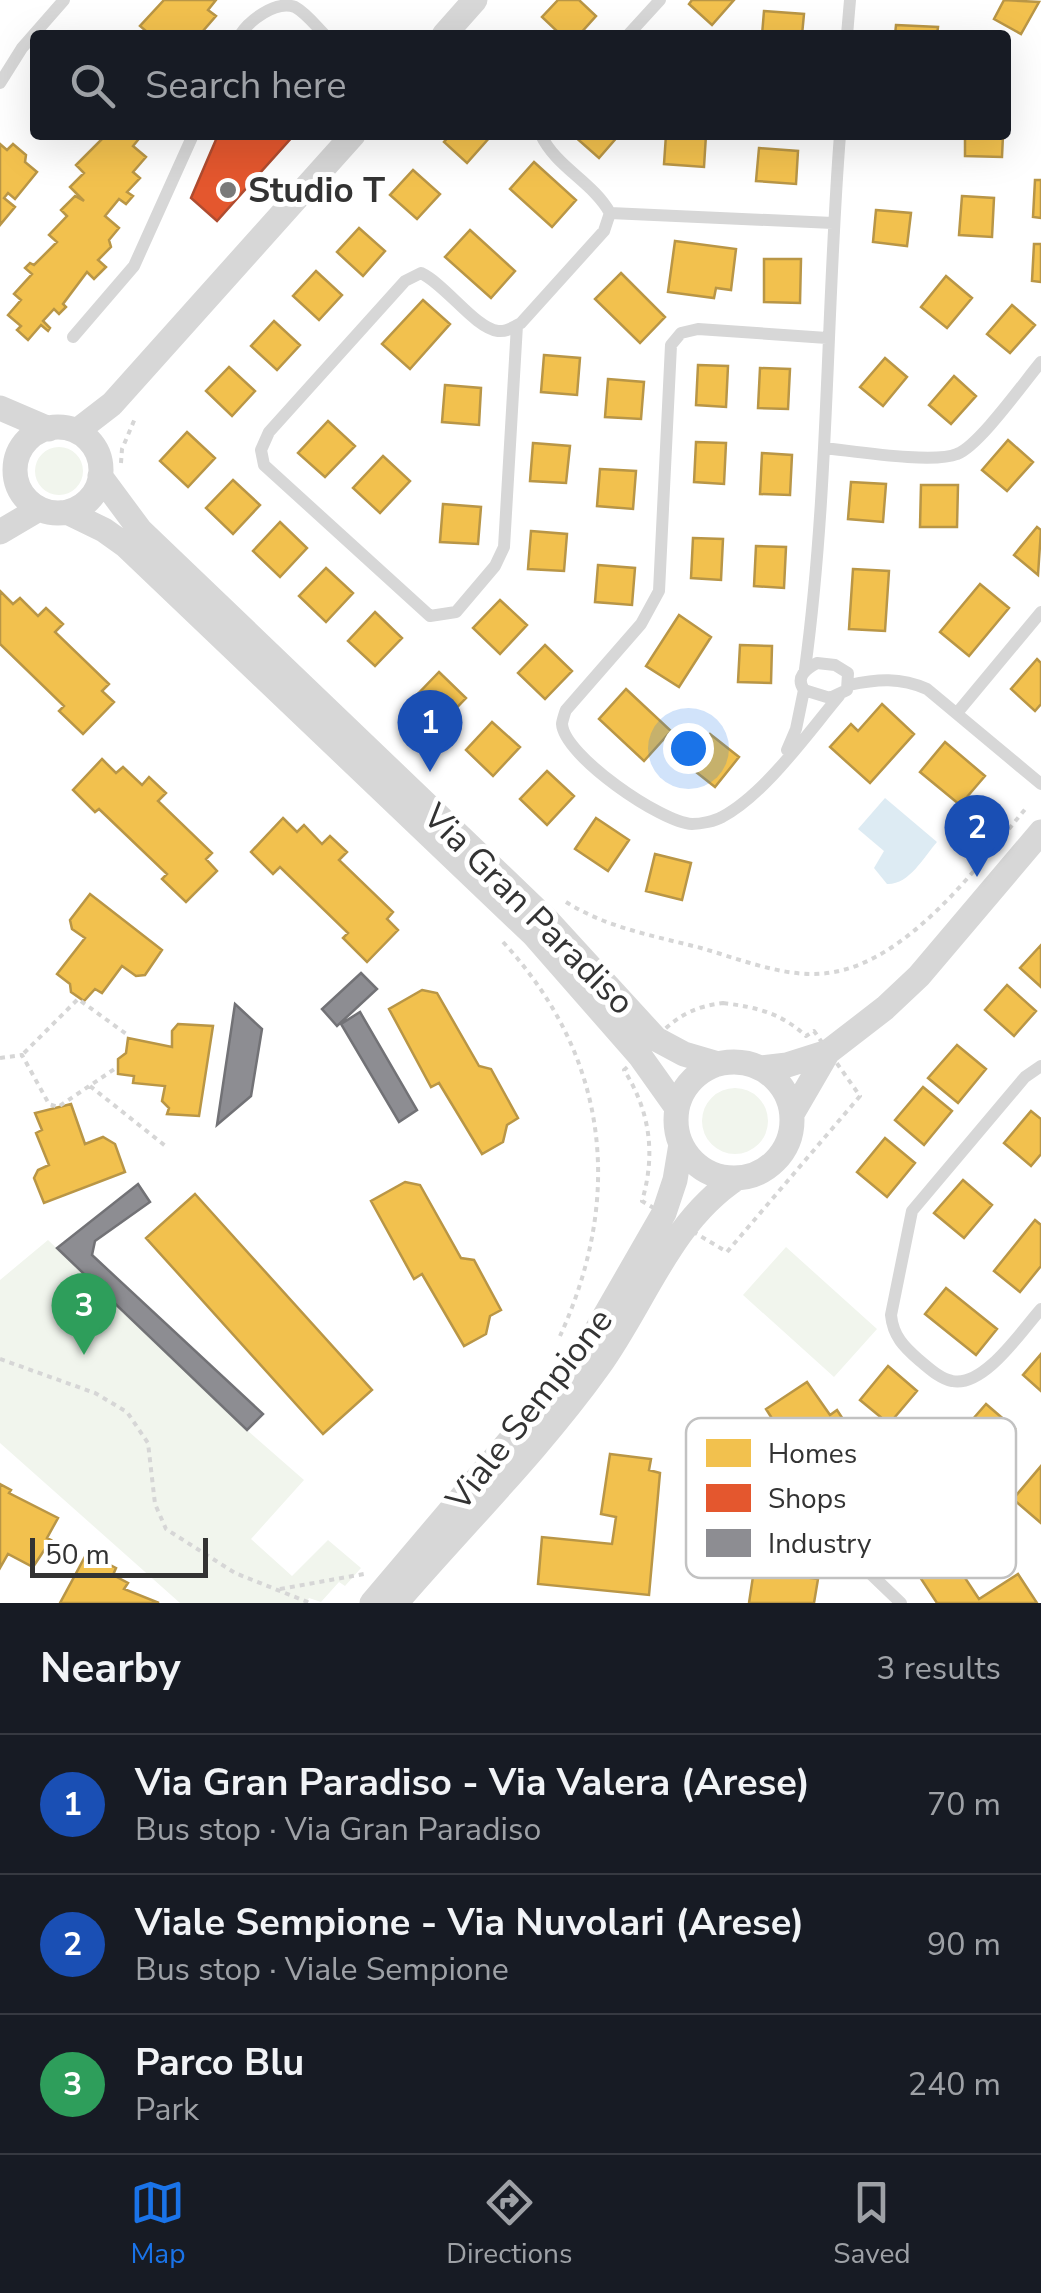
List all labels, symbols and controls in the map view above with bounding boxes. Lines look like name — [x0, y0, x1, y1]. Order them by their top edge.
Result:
search box — [30, 30, 1011, 140]
icon: search — [65, 58, 120, 113]
text: Search here — [145, 60, 346, 111]
place label: Studio T — [248, 167, 385, 214]
marker: Studio T — [217, 179, 239, 201]
pin: 1 — [398, 690, 462, 772]
your location — [663, 723, 714, 774]
street label: Via Gran Paradiso — [412, 793, 644, 1025]
pin: 2 — [944, 794, 1010, 877]
pin: 3 — [52, 1272, 116, 1355]
street label: Viale Sempione — [435, 1298, 623, 1521]
legend — [686, 1418, 1016, 1578]
text: Homes — [768, 1435, 857, 1473]
text: Shops — [768, 1480, 846, 1518]
text: Industry — [768, 1525, 872, 1563]
scale bar — [30, 1533, 208, 1578]
text: 50 m — [45, 1536, 110, 1574]
text: Nearby — [40, 1640, 181, 1697]
text: 3 results — [876, 1647, 1001, 1690]
text: Via Gran Paradiso - Via Valera (Arese) — [135, 1757, 810, 1808]
text: 1 — [63, 1783, 82, 1826]
text: 70 m — [927, 1783, 1001, 1826]
text: Bus stop · Via Gran Paradiso — [135, 1808, 541, 1851]
text: Viale Sempione - Via Nuvolari (Arese) — [135, 1897, 804, 1948]
text: 2 — [63, 1923, 82, 1966]
text: 90 m — [927, 1923, 1001, 1966]
text: Bus stop · Viale Sempione — [135, 1948, 509, 1991]
text: Parco Blu — [135, 2037, 304, 2088]
text: 3 — [63, 2063, 82, 2106]
text: 240 m — [908, 2063, 1001, 2106]
text: Park — [135, 2088, 199, 2131]
tab: Map — [130, 2175, 185, 2273]
tab: Directions — [446, 2175, 572, 2273]
tab: Saved — [833, 2175, 911, 2273]

